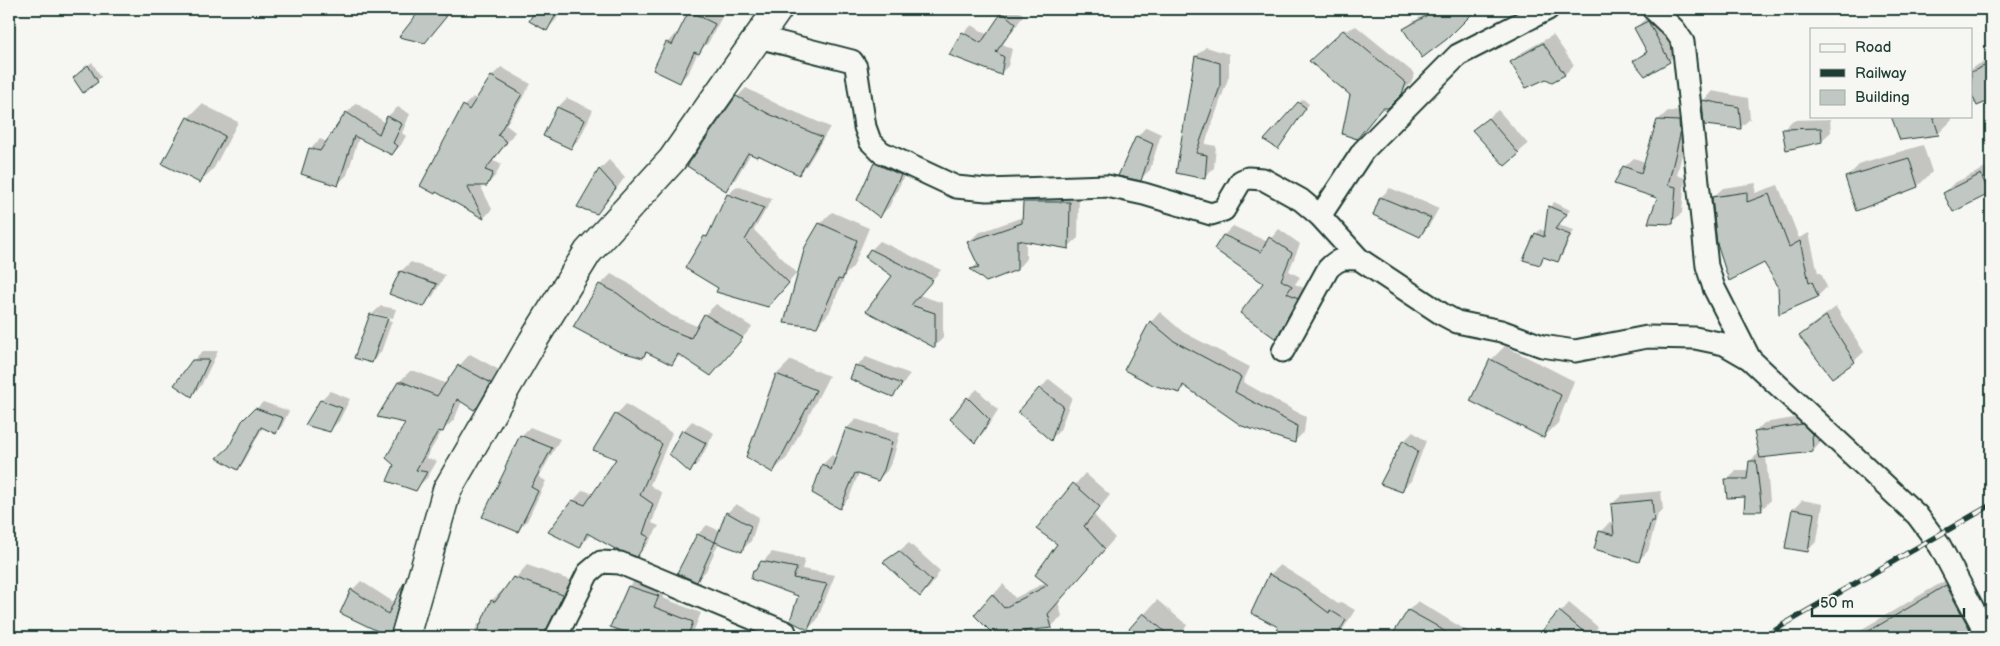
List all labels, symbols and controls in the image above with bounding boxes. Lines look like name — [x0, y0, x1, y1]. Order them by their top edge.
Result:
legend — [1810, 28, 1972, 118]
text: Road — [1855, 38, 1891, 57]
text: Railway — [1855, 64, 1906, 83]
text: Building — [1855, 88, 1910, 107]
scale bar — [1812, 586, 1965, 618]
text: 50 m — [1820, 594, 1854, 613]

